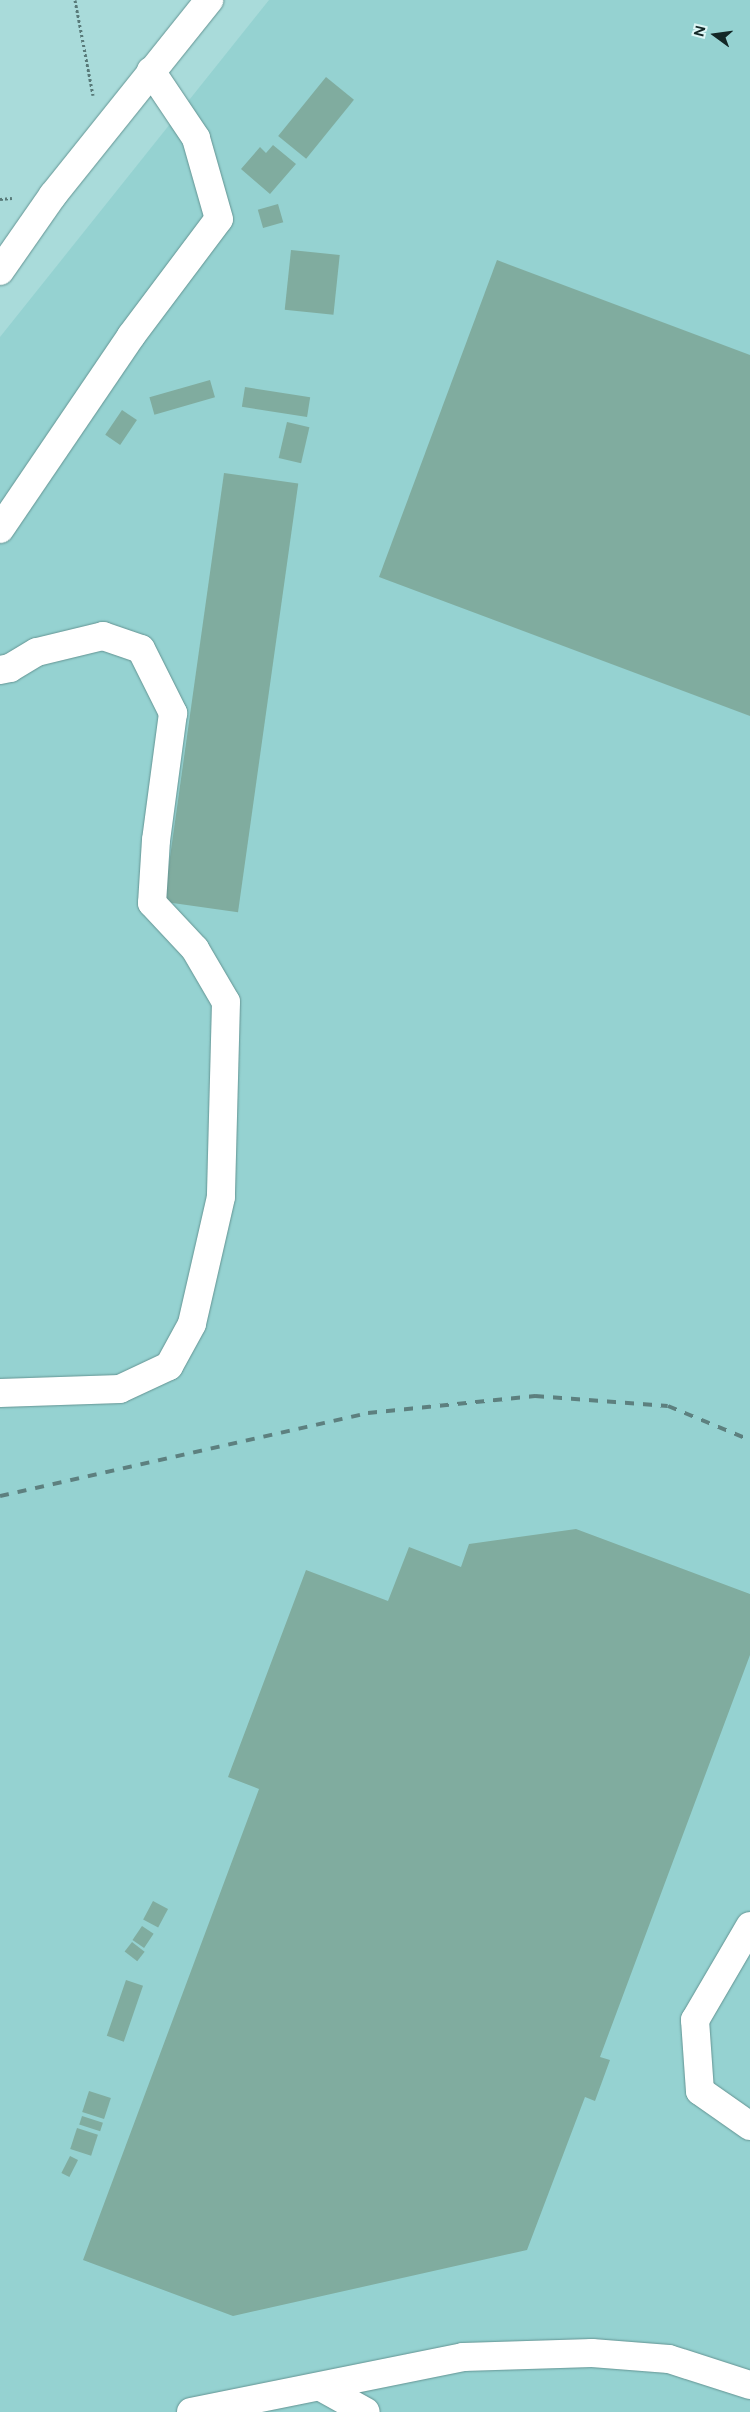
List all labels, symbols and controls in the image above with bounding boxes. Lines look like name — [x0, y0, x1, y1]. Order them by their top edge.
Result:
north arrow — [690, 10, 740, 60]
text: N — [690, 24, 710, 39]

